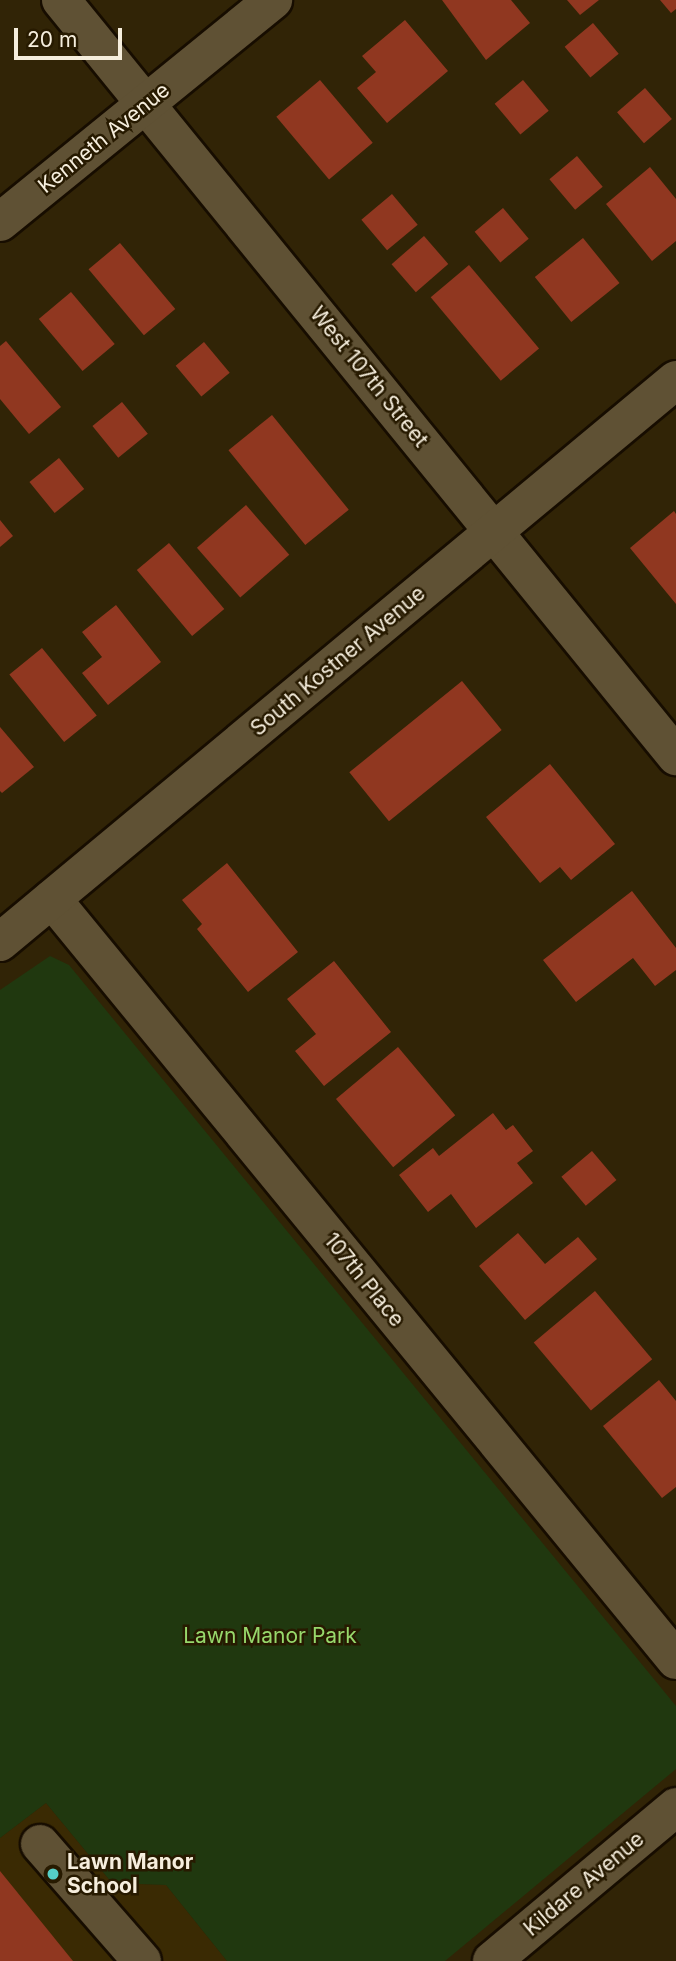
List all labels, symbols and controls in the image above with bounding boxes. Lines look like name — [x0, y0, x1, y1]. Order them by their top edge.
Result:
scale bar — [18, 14, 126, 58]
text: 20 m — [27, 27, 77, 52]
street label: Kenneth Avenue — [33, 77, 175, 199]
street label: West 107th Street — [305, 302, 433, 452]
street label: South Kostner Avenue — [246, 581, 430, 741]
street label: 107th Place — [319, 1228, 409, 1332]
park label: Lawn Manor Park — [183, 1623, 357, 1649]
street label: Kildare Avenue — [519, 1827, 649, 1941]
place label: Lawn Manor School — [67, 1849, 193, 1899]
marker: Lawn Manor School — [45, 1866, 61, 1882]

